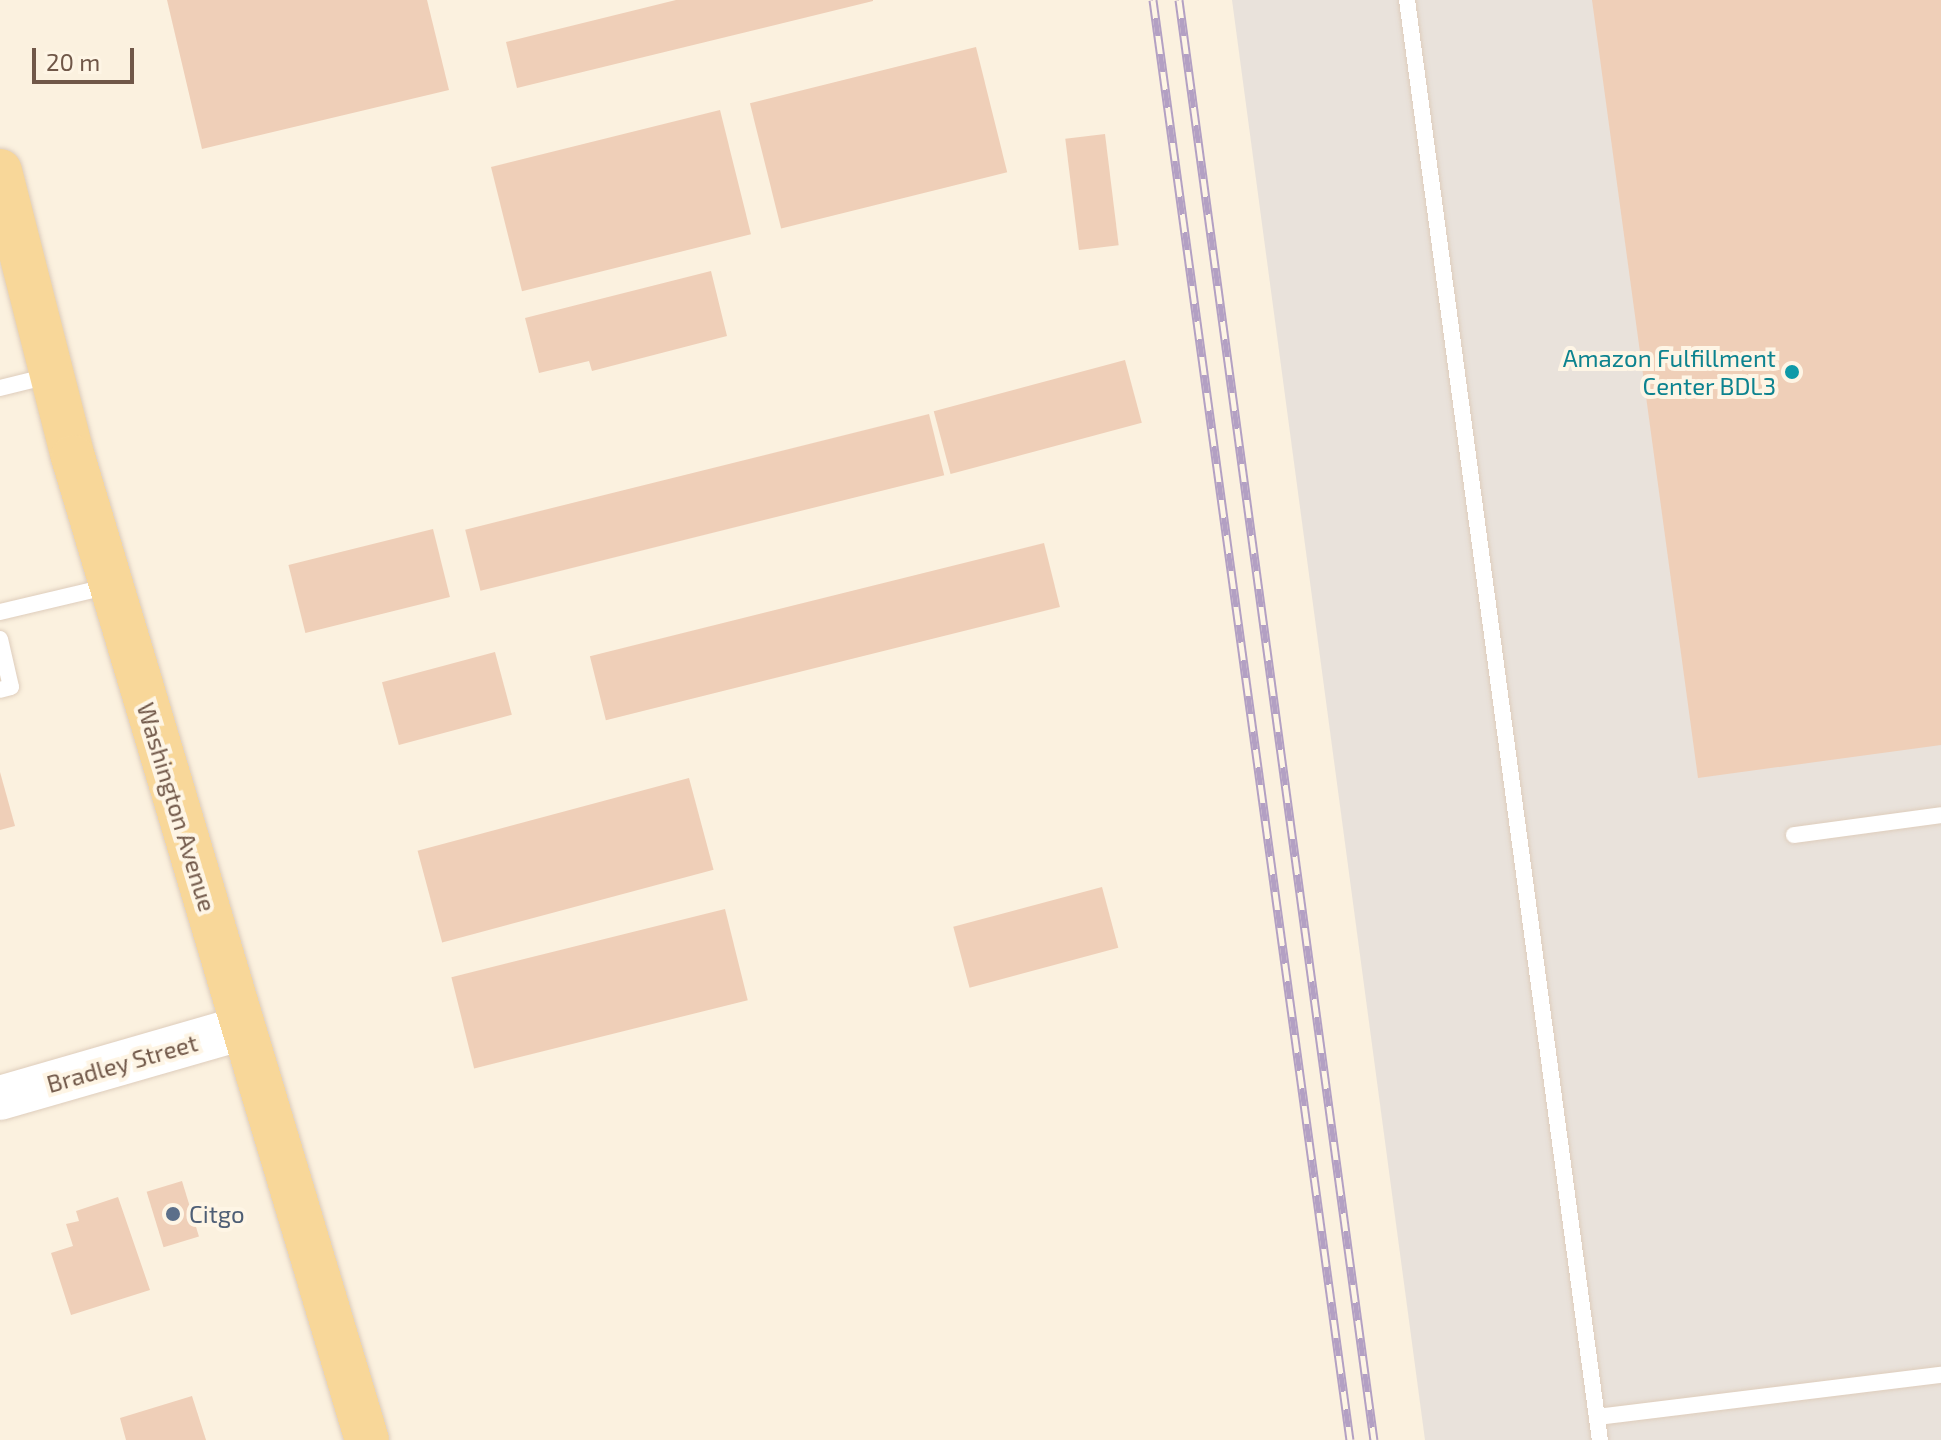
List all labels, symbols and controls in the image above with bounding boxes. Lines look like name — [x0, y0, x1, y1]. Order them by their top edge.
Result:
scale bar — [36, 32, 138, 82]
text: 20 m — [46, 47, 100, 76]
place label: Amazon Fulfillment Center BDL3 — [1563, 344, 1776, 400]
marker: Amazon Fulfillment Center BDL3 — [1783, 363, 1801, 381]
street label: Washington Avenue — [131, 699, 223, 915]
street label: Bradley Street — [43, 1028, 201, 1098]
place label: Citgo — [189, 1200, 245, 1228]
marker: Citgo — [164, 1205, 182, 1223]

